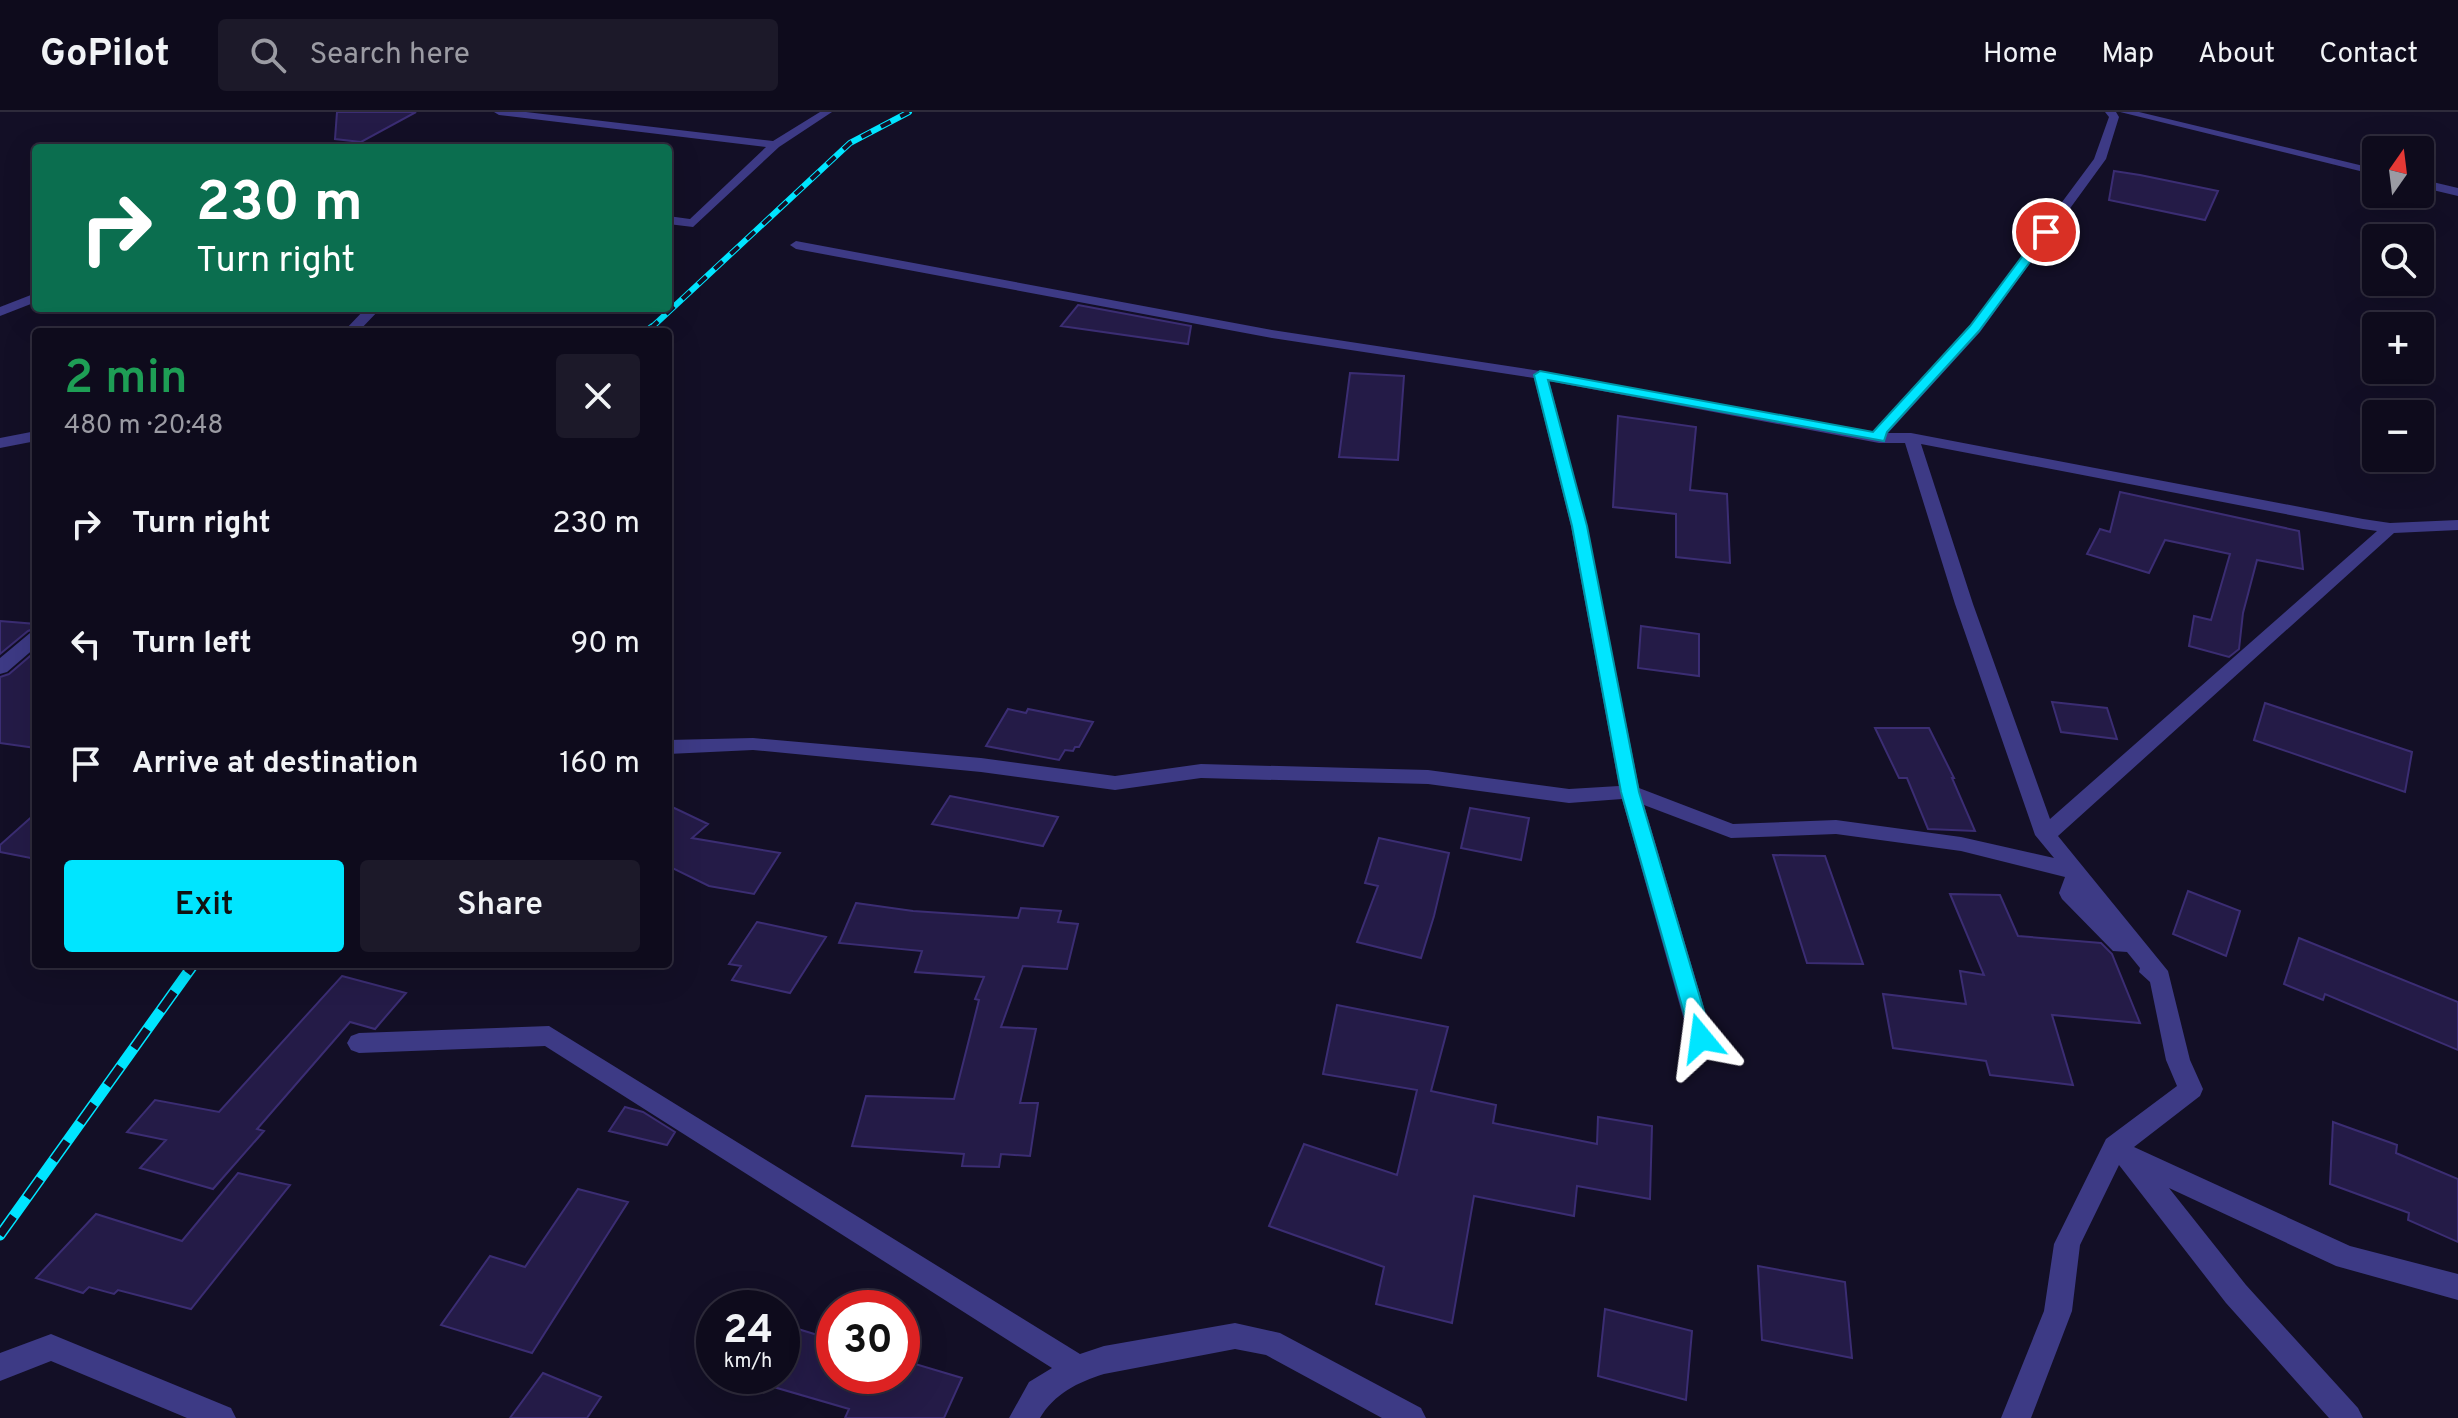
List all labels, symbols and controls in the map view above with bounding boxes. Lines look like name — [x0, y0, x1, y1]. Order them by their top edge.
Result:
search box — [218, 19, 778, 91]
text: GoPilot — [40, 31, 170, 80]
icon: search — [246, 33, 290, 77]
text: Search here — [310, 37, 470, 74]
text: Home — [1983, 37, 2057, 73]
text: Map — [2101, 37, 2154, 73]
text: About — [2198, 37, 2275, 73]
text: Contact — [2319, 37, 2418, 73]
north arrow — [2362, 136, 2434, 208]
map controls — [2362, 136, 2434, 472]
text: 230 m — [196, 170, 363, 240]
icon: right — [64, 176, 168, 280]
pin — [2012, 198, 2080, 266]
icon: arrive — [2024, 210, 2068, 254]
button: search — [2362, 224, 2434, 296]
text: Turn right — [196, 239, 355, 285]
button: + — [2362, 312, 2434, 384]
text: 2 min — [64, 350, 188, 410]
button: close — [556, 354, 640, 438]
button: − — [2362, 400, 2434, 472]
text: 480 m · 20:48 — [64, 410, 223, 443]
icon: right — [64, 502, 108, 546]
text: Turn right — [132, 506, 270, 543]
text: 230 m — [552, 506, 640, 543]
icon: left — [64, 622, 108, 666]
text: Turn left — [132, 626, 252, 663]
text: 90 m — [571, 626, 640, 663]
icon: arrive — [64, 742, 108, 786]
text: Arrive at destination — [132, 746, 418, 783]
text: 160 m — [559, 746, 640, 783]
button: Exit — [64, 860, 344, 952]
button: Share — [360, 860, 640, 952]
position arrow — [1659, 996, 1743, 1080]
speed limit sign: 30 — [816, 1290, 920, 1394]
text: 24 — [723, 1307, 773, 1357]
text: km/h — [724, 1349, 772, 1375]

